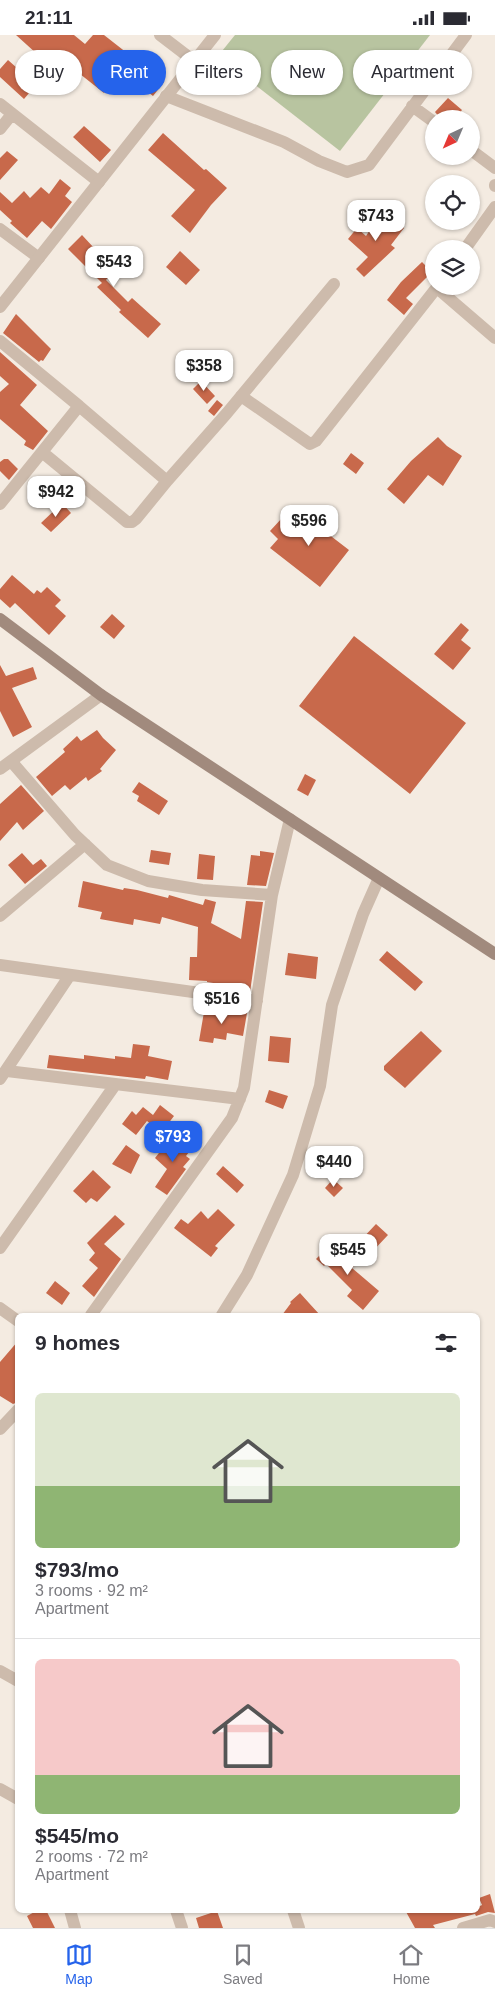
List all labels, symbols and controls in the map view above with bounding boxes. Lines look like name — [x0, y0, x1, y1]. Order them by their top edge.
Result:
text: 21:11 — [25, 7, 73, 28]
chip: Buy — [15, 50, 82, 95]
chip: Rent — [92, 50, 166, 95]
chip: Filters — [176, 50, 261, 95]
chip: New — [271, 50, 343, 95]
chip: Apartment — [353, 50, 472, 95]
north arrow — [425, 110, 480, 165]
map controls — [425, 110, 480, 295]
button: locate — [425, 175, 480, 230]
pin: $743 — [346, 199, 406, 242]
text: $743 — [358, 207, 394, 224]
button: layers — [425, 240, 480, 295]
pin: $543 — [84, 245, 144, 288]
text: $543 — [96, 253, 132, 270]
pin: $358 — [174, 349, 234, 392]
text: $358 — [186, 357, 222, 374]
pin: $942 — [26, 475, 86, 518]
text: $942 — [38, 483, 74, 500]
pin: $596 — [279, 505, 339, 547]
text: $596 — [291, 512, 327, 529]
pin: $516 — [192, 983, 252, 1025]
text: $516 — [204, 990, 240, 1007]
pin: $793 — [143, 1121, 203, 1163]
text: $793 — [155, 1128, 191, 1145]
pin: $440 — [304, 1145, 364, 1188]
text: $440 — [316, 1153, 352, 1170]
pin: $545 — [318, 1233, 378, 1276]
text: $545 — [330, 1241, 366, 1258]
icon: filters — [432, 1329, 460, 1357]
text: 9 homes — [35, 1331, 120, 1354]
icon: home — [203, 1426, 293, 1516]
text: $793/mo — [35, 1558, 119, 1581]
text: 3 rooms · 92 m² — [35, 1582, 148, 1599]
text: Apartment — [35, 1600, 109, 1617]
icon: home — [203, 1691, 293, 1781]
text: $545/mo — [35, 1824, 119, 1847]
text: 2 rooms · 72 m² — [35, 1848, 148, 1865]
text: Apartment — [35, 1866, 109, 1883]
tab: Map — [65, 1941, 93, 1987]
tab: Saved — [223, 1941, 263, 1987]
tab: Home — [393, 1941, 430, 1987]

